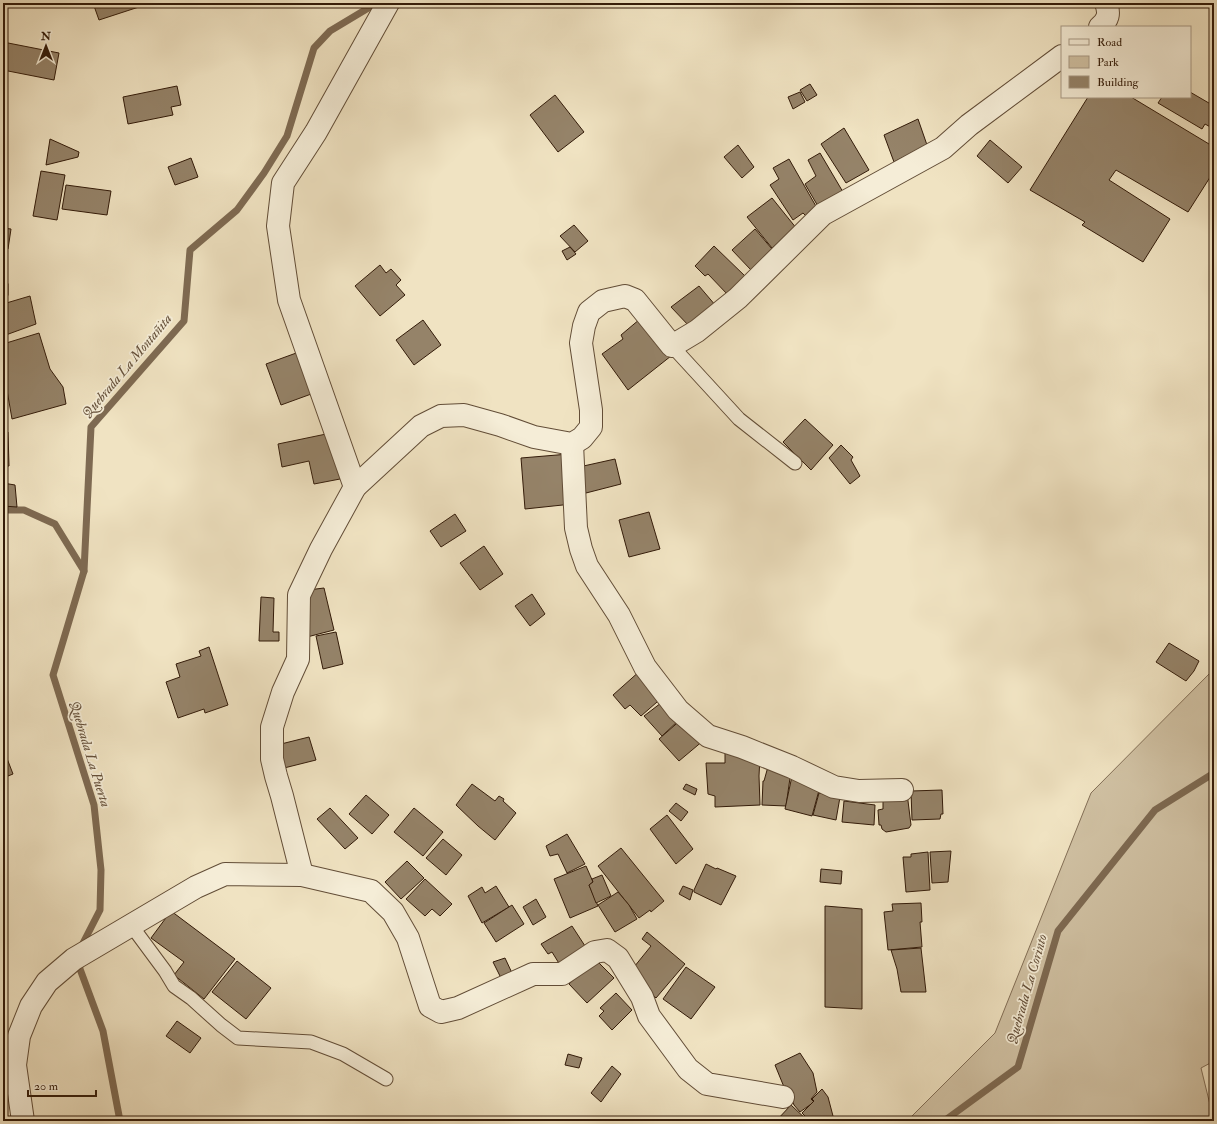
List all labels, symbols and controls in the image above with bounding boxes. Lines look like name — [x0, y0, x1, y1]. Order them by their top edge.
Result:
north arrow — [26, 26, 66, 66]
legend — [1061, 26, 1191, 98]
text: N — [40, 30, 52, 43]
text: Road — [1097, 35, 1122, 50]
text: Park — [1097, 55, 1119, 70]
text: Building — [1097, 75, 1140, 90]
water label: Quebrada La Montañita — [79, 310, 177, 422]
water label: Quebrada La Puerta — [65, 699, 114, 810]
water label: Quebrada La Corinto — [1003, 932, 1052, 1046]
scale bar — [28, 1072, 96, 1098]
text: 20 m — [34, 1079, 59, 1094]

